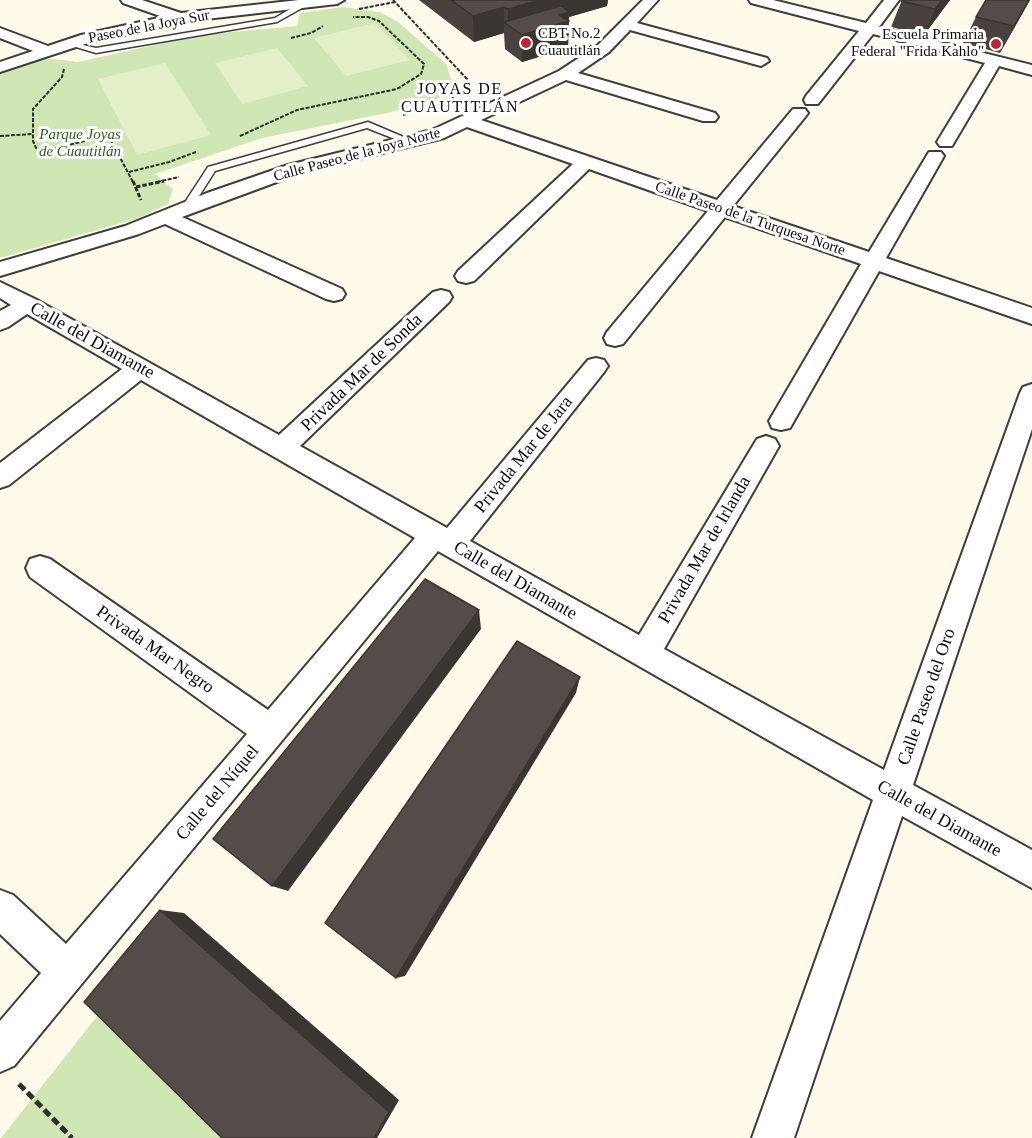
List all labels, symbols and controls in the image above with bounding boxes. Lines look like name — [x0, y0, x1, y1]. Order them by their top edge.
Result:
street label: Paseo de la Joya Sur — [87, 6, 211, 48]
place label: CBT No.2 Cuautitlán — [538, 25, 601, 60]
place label: Escuela Primaria Federal "Frida Kahlo" — [851, 26, 984, 61]
marker: CBT No.2 Cuautitlán — [519, 36, 533, 50]
marker: Escuela Primaria Federal "Frida Kahlo" — [989, 37, 1003, 51]
district label: JOYAS DE CUAUTITLÁN — [401, 80, 519, 118]
street label: Calle Paseo de la Joya Norte — [272, 124, 442, 186]
park label: Parque Joyas de Cuautitlán — [39, 126, 121, 161]
street label: Calle Paseo de la Turquesa Norte — [653, 178, 847, 260]
street label: Calle del Diamante — [26, 298, 158, 384]
street label: Privada Mar de Sonda — [297, 309, 427, 437]
street label: Privada Mar de Jara — [470, 392, 578, 518]
street label: Privada Mar de Irlanda — [654, 473, 756, 627]
street label: Calle del Diamante — [449, 537, 581, 625]
street label: Privada Mar Negro — [92, 601, 218, 699]
street label: Calle Paseo del Oro — [893, 626, 961, 768]
street label: Calle del Níquel — [172, 741, 264, 845]
street label: Calle del Diamante — [873, 776, 1005, 862]

